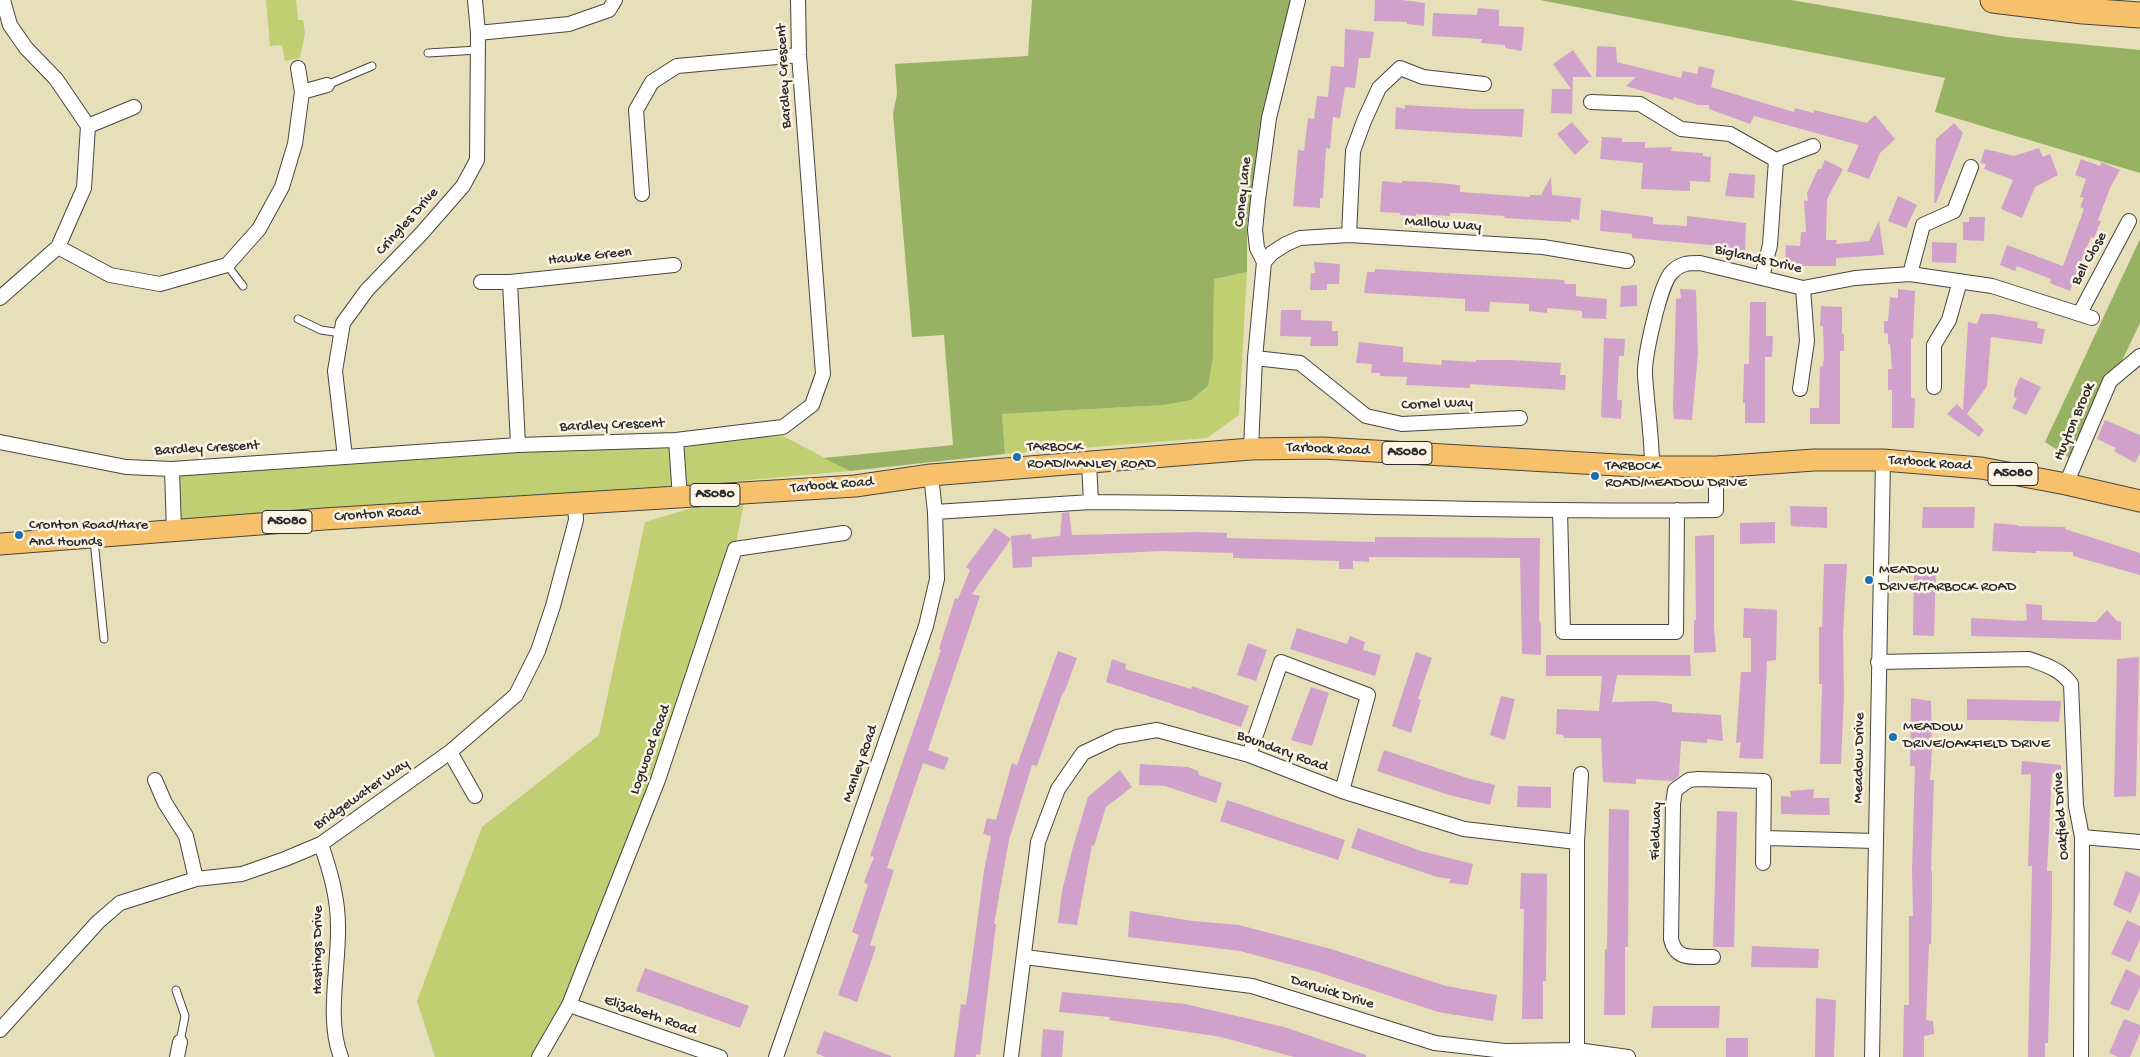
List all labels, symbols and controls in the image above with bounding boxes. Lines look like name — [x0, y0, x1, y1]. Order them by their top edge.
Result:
street label: Bardley Crescent — [773, 23, 797, 129]
street label: Coney Lane — [1231, 156, 1257, 228]
street label: Cringles Drive — [373, 184, 443, 260]
street label: Mallow Way — [1404, 213, 1482, 237]
street label: Bell Close — [2068, 229, 2112, 289]
street label: Biglands Drive — [1713, 241, 1803, 279]
street label: Hawke Green — [547, 244, 633, 270]
street label: Huyton Brook — [2051, 380, 2099, 464]
street label: Cornel Way — [1401, 395, 1473, 415]
street label: Bardley Crescent — [559, 415, 665, 437]
street label: Bardley Crescent — [154, 437, 260, 461]
place label: TARBOCK ROAD/MANLEY ROAD — [1027, 439, 1156, 474]
street label: Tarbock Road — [1286, 440, 1370, 460]
road number: A5080 — [1382, 442, 1432, 464]
marker: TARBOCK ROAD/MANLEY ROAD — [1011, 451, 1023, 463]
street label: Tarbock Road — [1888, 452, 1972, 476]
place label: TARBOCK ROAD/MEADOW DRIVE — [1605, 458, 1747, 493]
road number: A5080 — [1988, 462, 2038, 486]
marker: TARBOCK ROAD/MEADOW DRIVE — [1589, 470, 1601, 482]
street label: Tarbock Road — [790, 473, 874, 499]
road number: A5080 — [690, 484, 740, 506]
street label: Cronton Road — [334, 503, 420, 527]
road number: A5080 — [262, 511, 312, 534]
place label: Cronton Road/Hare And Hounds — [29, 517, 148, 552]
marker: Cronton Road/Hare And Hounds — [13, 529, 25, 541]
place label: MEADOW DRIVE/TARBOCK ROAD — [1879, 562, 2016, 597]
marker: MEADOW DRIVE/TARBOCK ROAD — [1863, 574, 1875, 586]
street label: Logwood Road — [626, 703, 676, 797]
street label: Meadow Drive — [1850, 712, 1870, 804]
place label: MEADOW DRIVE/OAKFIELD DRIVE — [1903, 719, 2050, 754]
street label: Manley Road — [839, 723, 883, 805]
street label: Boundary Road — [1234, 727, 1330, 777]
marker: MEADOW DRIVE/OAKFIELD DRIVE — [1887, 731, 1899, 743]
street label: Bridgewater Way — [311, 755, 413, 835]
street label: Oakfield Drive — [2050, 771, 2074, 861]
street label: Fieldway — [1647, 802, 1667, 860]
street label: Hastings Drive — [310, 905, 328, 995]
street label: Darwick Drive — [1288, 972, 1376, 1014]
street label: Elizabeth Road — [601, 992, 699, 1040]

